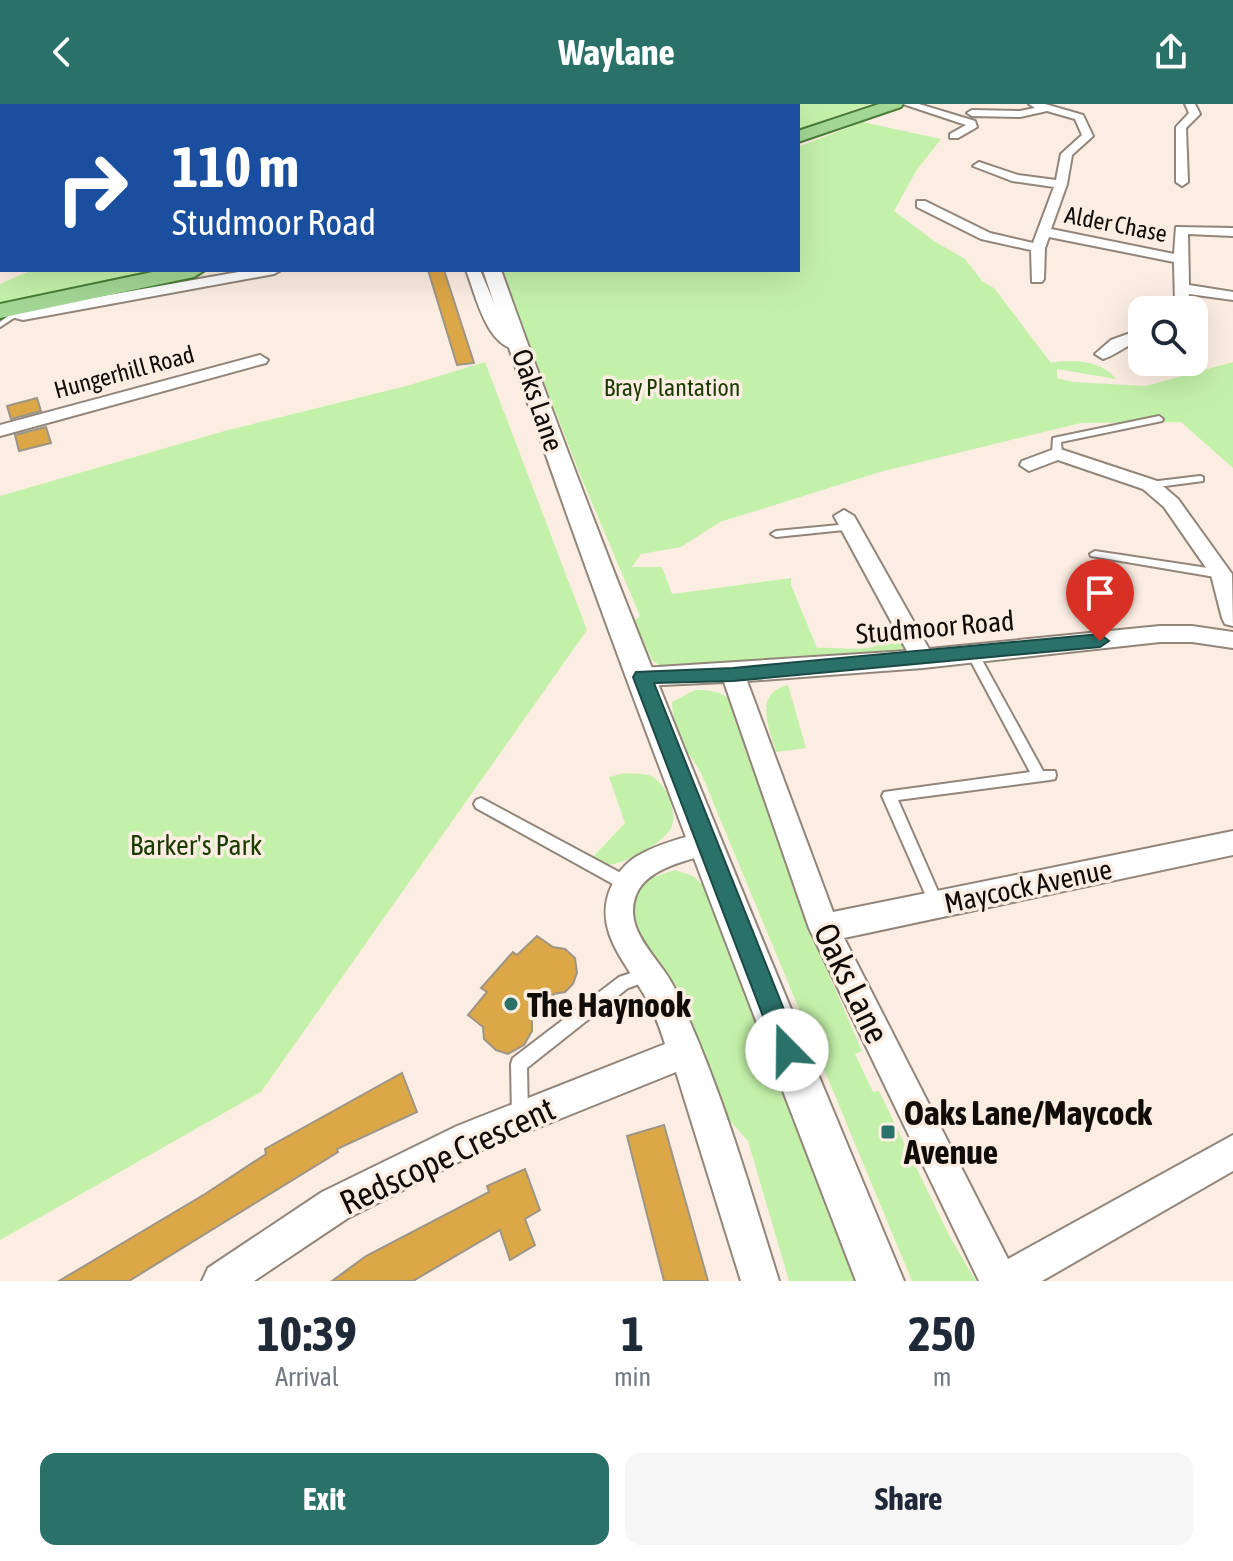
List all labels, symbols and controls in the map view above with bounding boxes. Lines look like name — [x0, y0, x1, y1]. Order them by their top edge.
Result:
icon: back — [40, 30, 84, 74]
icon: share — [1149, 30, 1193, 74]
text: Waylane — [558, 31, 675, 73]
text: 110 m — [172, 135, 299, 199]
icon: right — [40, 136, 144, 240]
text: Studmoor Road — [172, 201, 376, 243]
street label: Alder Chase — [1063, 201, 1169, 247]
map controls — [1128, 296, 1208, 376]
button: search — [1128, 296, 1208, 376]
street label: Hungerhill Road — [51, 340, 197, 404]
street label: Oaks Lane — [506, 345, 570, 455]
park label: Bray Plantation — [604, 374, 740, 401]
pin — [1066, 559, 1134, 641]
icon: arrive — [1078, 571, 1122, 615]
street label: Studmoor Road — [855, 604, 1015, 650]
park label: Barker's Park — [130, 829, 262, 861]
street label: Maycock Avenue — [941, 853, 1115, 919]
street label: Oaks Lane — [806, 917, 898, 1049]
place label: The Haynook — [527, 985, 692, 1024]
marker: The Haynook — [502, 995, 520, 1013]
position arrow — [745, 1008, 829, 1092]
street label: Redscope Crescent — [334, 1088, 560, 1222]
place label: Oaks Lane/Maycock Avenue — [903, 1093, 1153, 1171]
marker: Oaks Lane/Maycock Avenue — [879, 1123, 897, 1141]
text: 10:39 — [257, 1306, 357, 1361]
text: 1 — [621, 1306, 644, 1361]
text: 250 — [908, 1306, 976, 1361]
text: Arrival — [275, 1362, 339, 1392]
text: min — [614, 1362, 651, 1392]
text: m — [933, 1362, 951, 1392]
button: Exit — [40, 1453, 609, 1545]
button: Share — [625, 1453, 1193, 1545]

